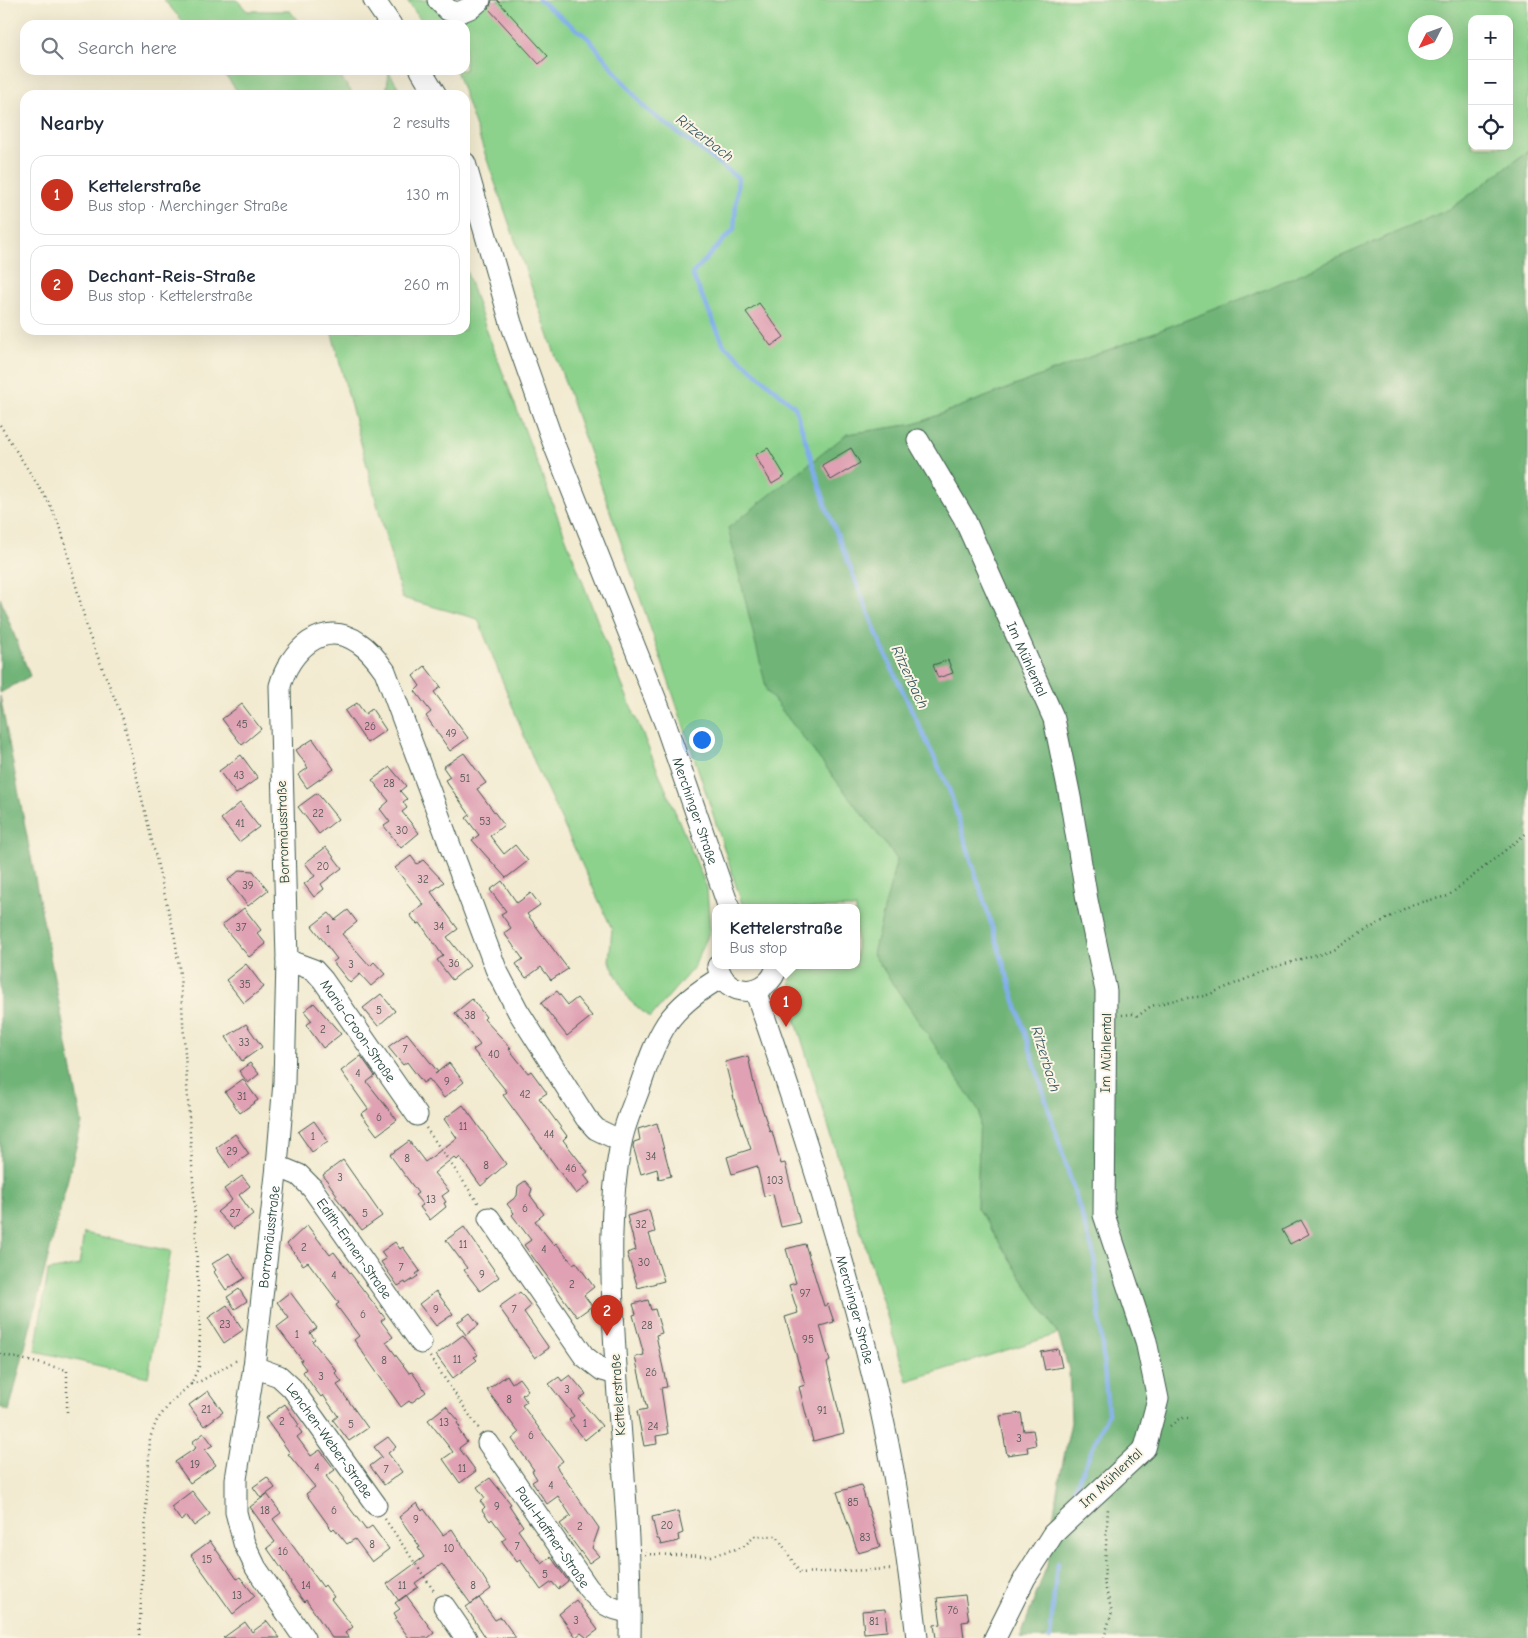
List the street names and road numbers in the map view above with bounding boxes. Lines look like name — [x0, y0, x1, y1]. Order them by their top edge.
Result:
street label: Im Mühlental — [1003, 619, 1051, 699]
street label: Merchinger Straße — [669, 755, 722, 867]
street label: Borromäusstraße — [273, 780, 293, 884]
street label: Maria-Croon-Straße — [317, 976, 400, 1085]
street label: Im Mühlental — [1097, 1013, 1115, 1093]
street label: Borromäusstraße — [255, 1185, 283, 1289]
street label: Edith-Ennen-Straße — [313, 1195, 396, 1302]
street label: Merchinger Straße — [832, 1253, 878, 1366]
street label: Kettelerstraße — [607, 1354, 629, 1436]
street label: Lenchen-Weber-Straße — [283, 1379, 377, 1502]
street label: Im Mühlental — [1076, 1445, 1146, 1511]
street label: Paul-Haffner-Straße — [512, 1483, 594, 1591]

